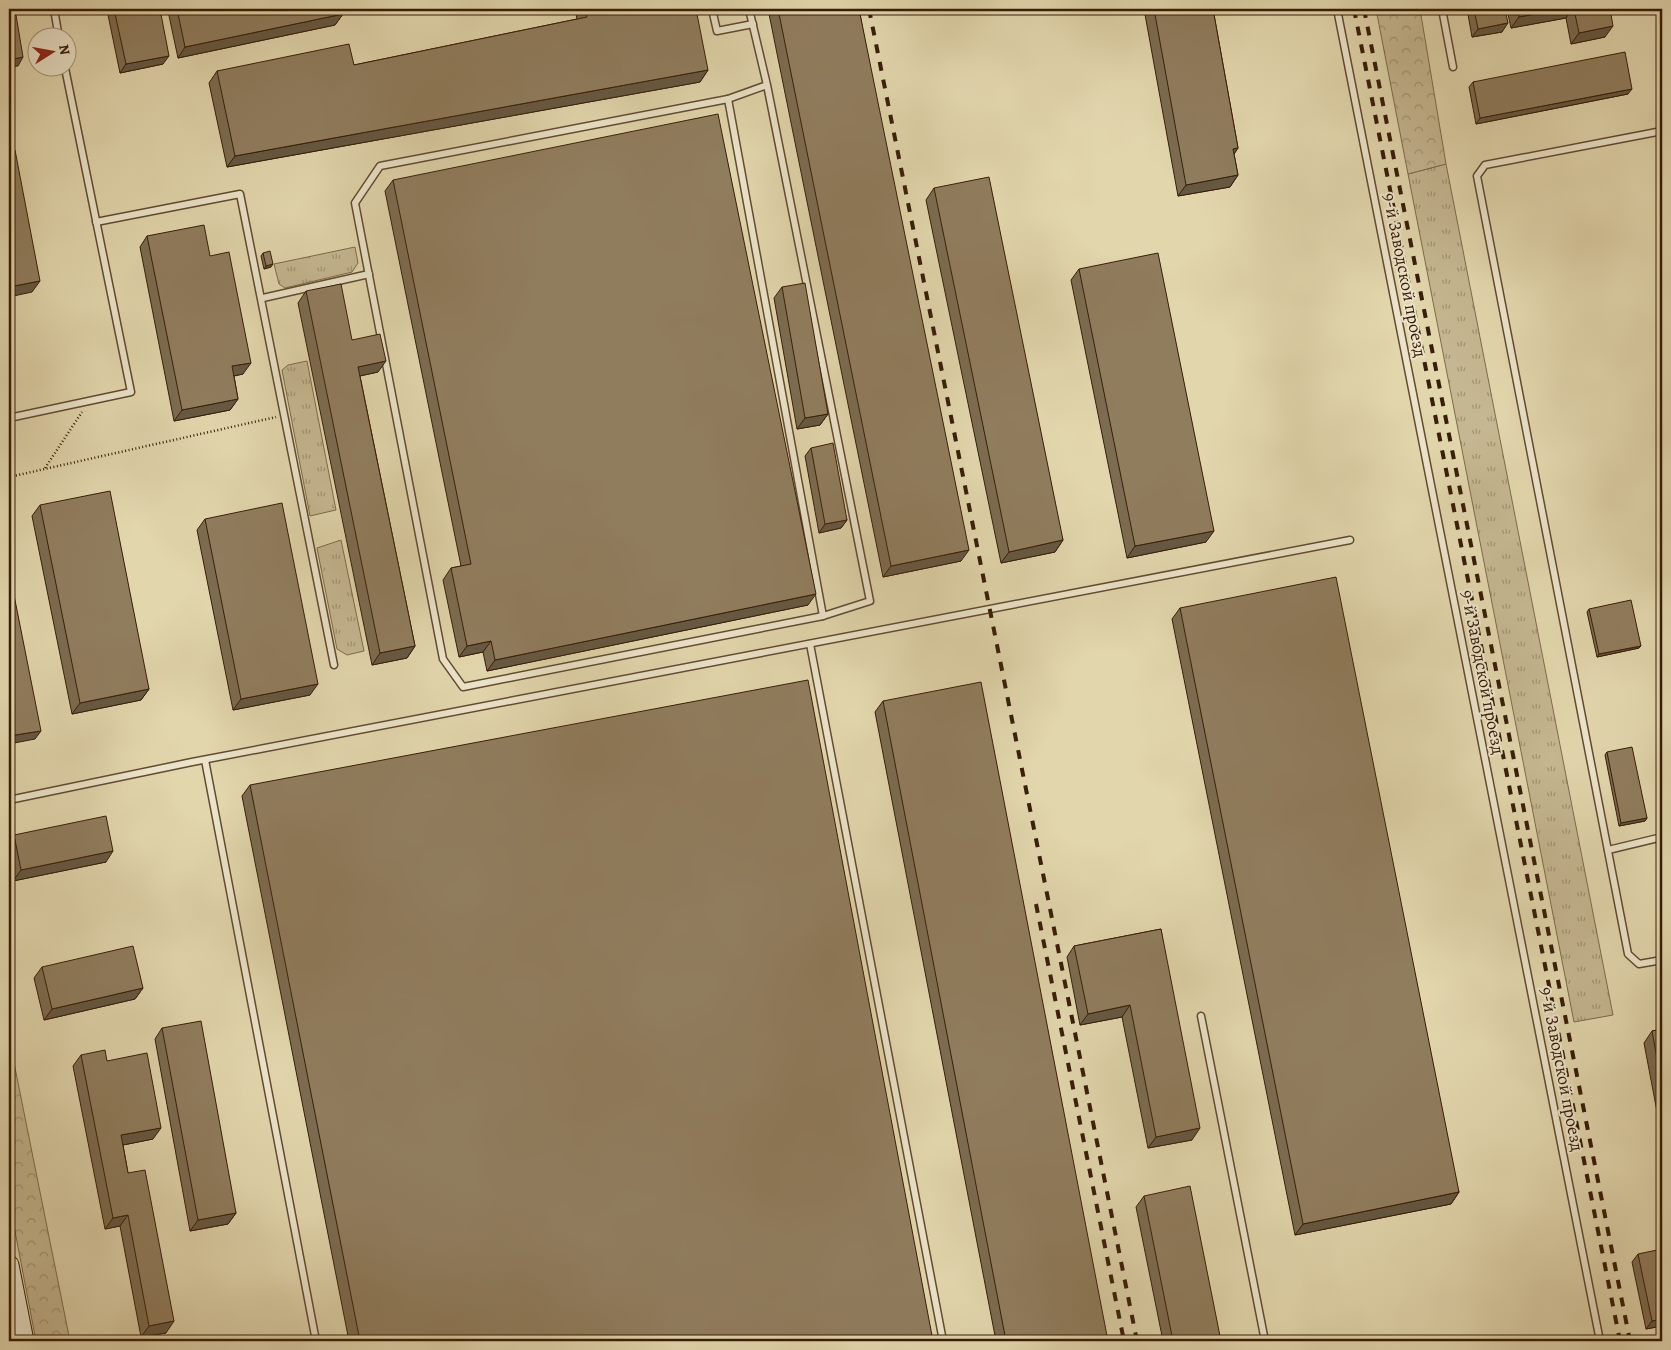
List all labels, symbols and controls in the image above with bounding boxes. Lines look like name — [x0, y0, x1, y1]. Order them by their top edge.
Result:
north arrow — [28, 28, 78, 78]
text: N — [54, 43, 75, 56]
street label: 9-й Заводской проезд — [1377, 191, 1433, 359]
street label: 9-й Заводской проезд — [1455, 588, 1511, 756]
street label: 9-й Заводской проезд — [1534, 985, 1590, 1153]

